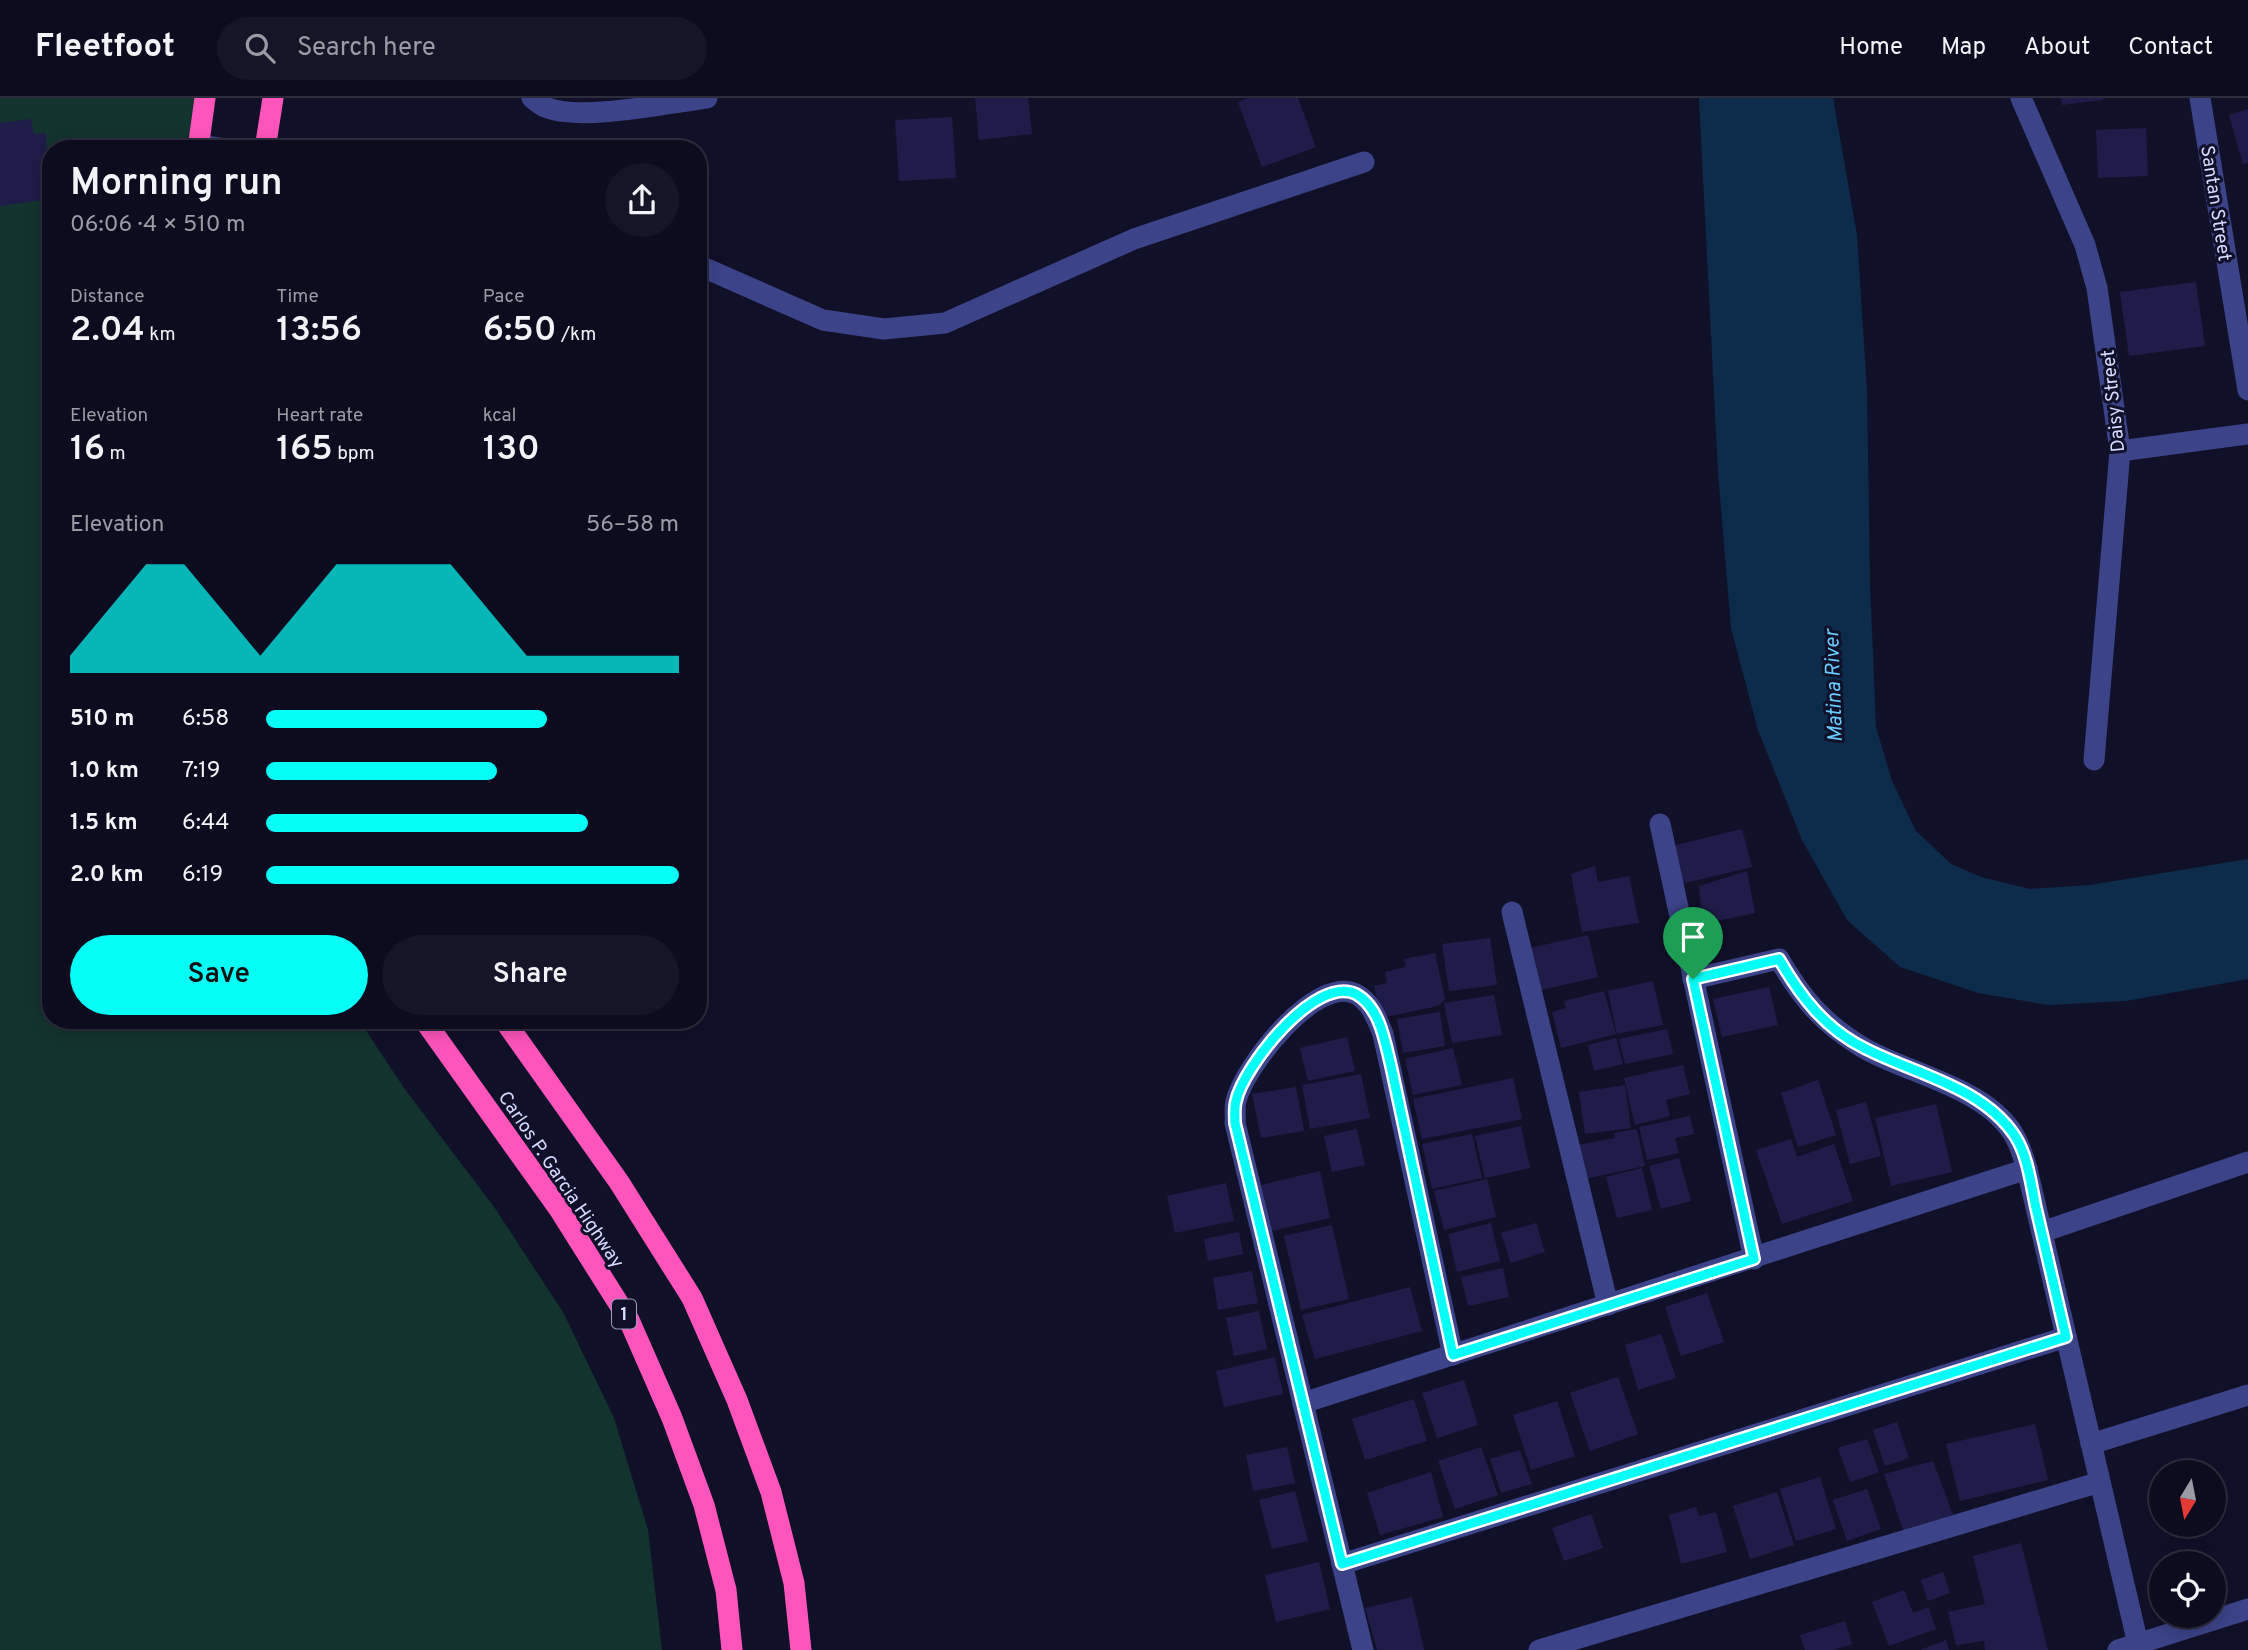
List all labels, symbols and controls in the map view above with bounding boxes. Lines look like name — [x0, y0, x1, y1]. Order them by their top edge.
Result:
search box — [217, 17, 707, 80]
text: Fleetfoot — [35, 27, 175, 69]
icon: search — [241, 29, 279, 67]
text: Search here — [297, 32, 436, 65]
text: Home — [1839, 33, 1903, 63]
text: Map — [1941, 33, 1986, 63]
text: About — [2024, 33, 2090, 63]
text: Contact — [2128, 33, 2213, 63]
street label: Santan Street — [2194, 144, 2236, 263]
text: Morning run — [70, 160, 283, 209]
button: share — [605, 163, 679, 237]
text: 06:06 · 4 × 510 m — [70, 211, 245, 240]
text: Distance — [70, 285, 145, 309]
text: Time — [276, 285, 319, 309]
text: Pace — [483, 285, 524, 309]
text: 2.04 — [70, 309, 145, 353]
text: 13:56 — [276, 309, 362, 353]
text: 6:50 — [483, 309, 557, 353]
text: km — [145, 323, 176, 347]
text: /km — [557, 323, 596, 347]
street label: Daisy Street — [2097, 348, 2131, 453]
text: Elevation — [70, 404, 148, 428]
text: Heart rate — [276, 404, 363, 428]
text: kcal — [483, 404, 516, 428]
text: 16 — [70, 428, 105, 472]
text: 165 — [276, 428, 333, 472]
text: 130 — [483, 428, 540, 472]
text: m — [105, 442, 126, 466]
text: bpm — [333, 442, 375, 466]
text: Elevation — [70, 511, 165, 540]
text: 56–58 m — [586, 511, 679, 540]
water label: Matina River — [1819, 627, 1850, 743]
text: 510 m — [70, 705, 134, 734]
text: 6:58 — [182, 705, 229, 734]
text: 1.0 km — [70, 757, 139, 786]
text: 7:19 — [182, 757, 221, 786]
text: 1.5 km — [70, 809, 138, 838]
text: 6:44 — [182, 809, 229, 838]
text: 2.0 km — [70, 861, 144, 890]
text: 6:19 — [182, 861, 223, 890]
pin — [1663, 907, 1723, 979]
icon: arrive — [1674, 918, 1712, 956]
button: Save — [70, 935, 368, 1015]
button: Share — [382, 935, 679, 1015]
street label: Carlos P. Garcia Highway — [492, 1087, 629, 1273]
road number: 1 — [612, 1300, 636, 1329]
north arrow — [2149, 1460, 2226, 1536]
map controls — [2149, 1460, 2226, 1628]
button: locate — [2149, 1551, 2226, 1628]

